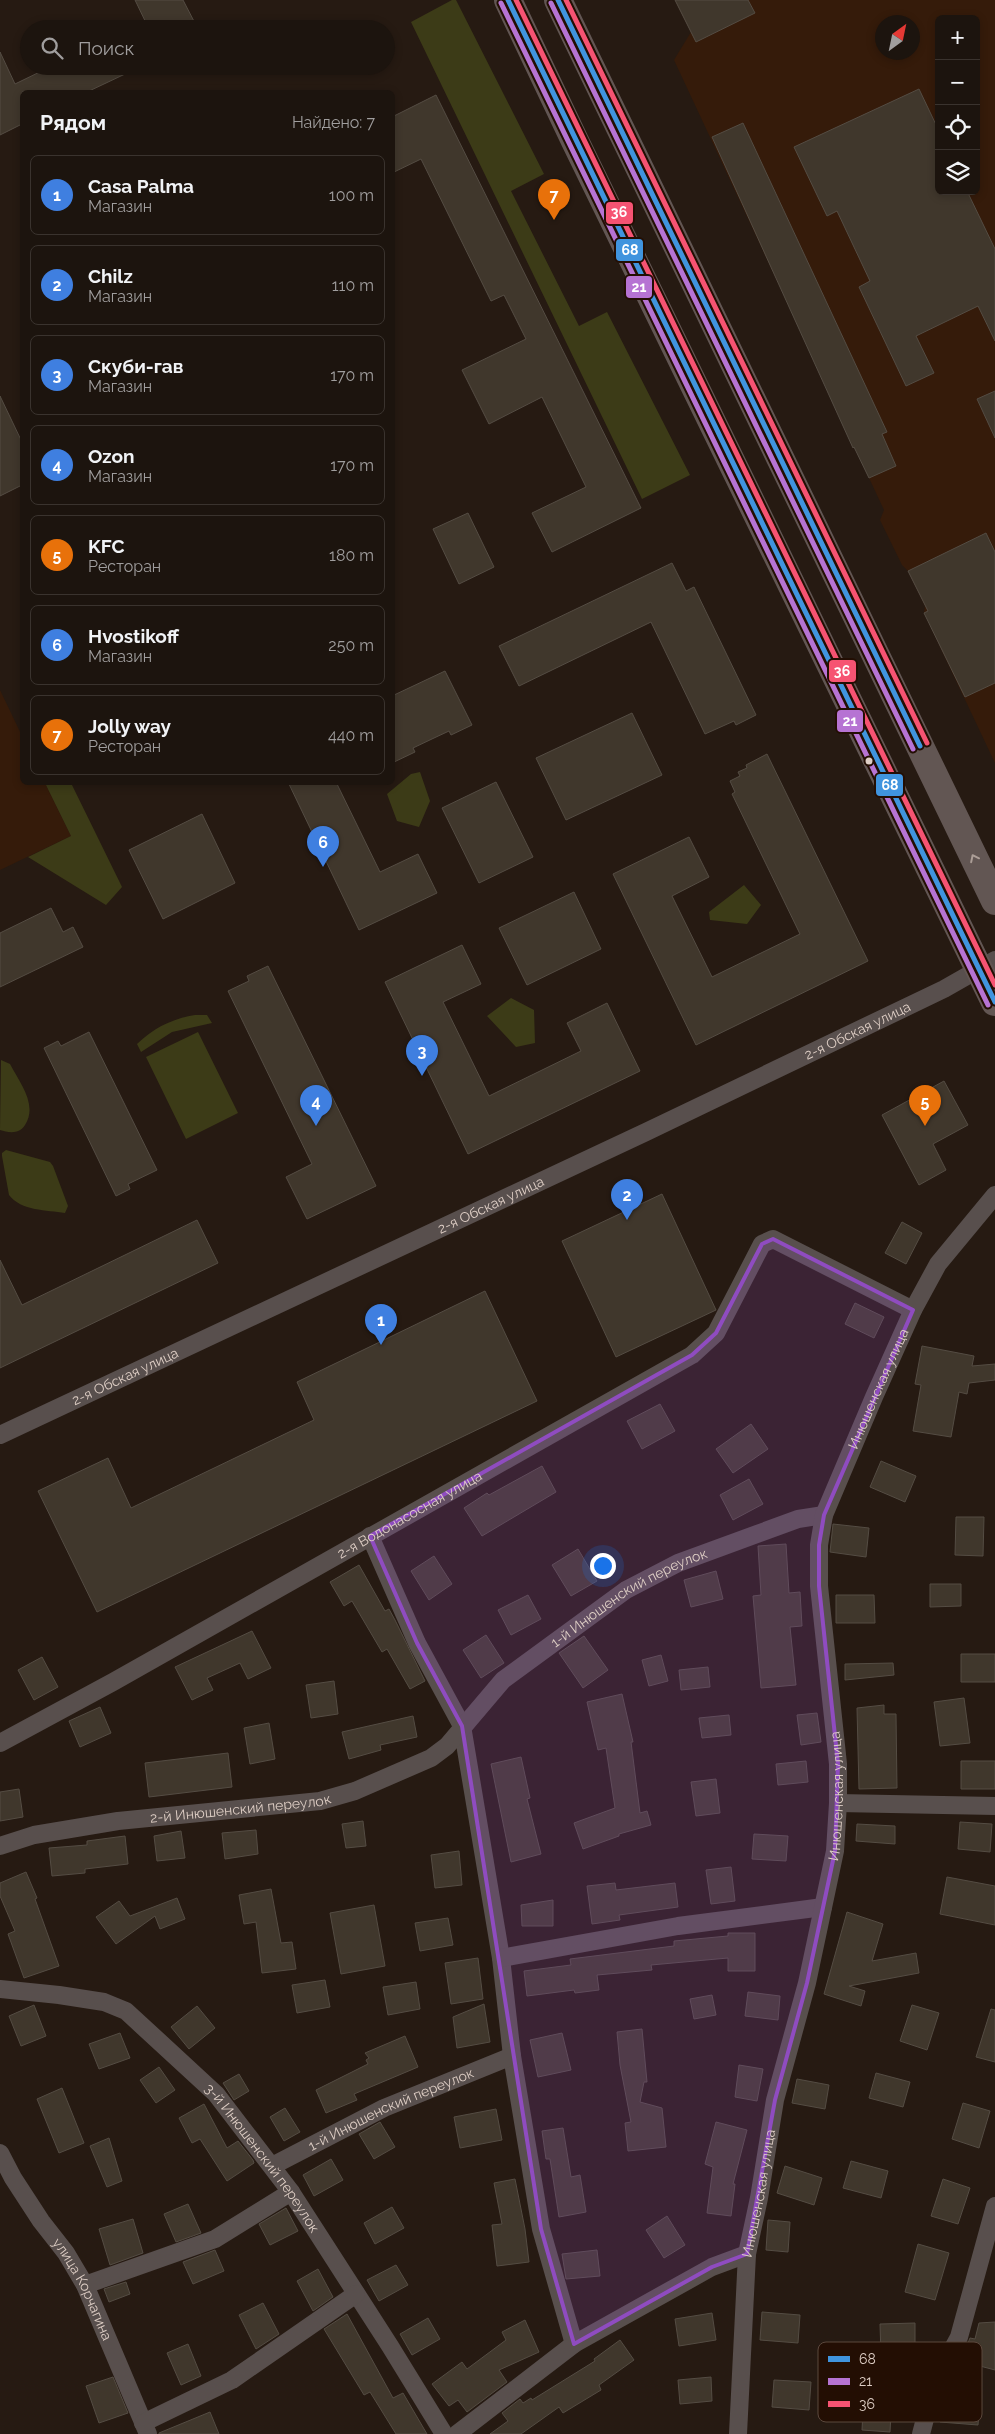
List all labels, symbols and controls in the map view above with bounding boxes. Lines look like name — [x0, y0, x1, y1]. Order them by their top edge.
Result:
north arrow — [875, 15, 920, 60]
map controls — [935, 15, 980, 195]
button: + — [935, 15, 980, 60]
search box — [20, 20, 395, 75]
icon: search — [38, 34, 66, 62]
text: Поиск — [78, 37, 134, 59]
button: − — [935, 60, 980, 105]
button: locate — [935, 105, 980, 150]
text: Рядом — [40, 110, 106, 135]
text: Найдено: 7 — [292, 113, 375, 132]
button: layers — [935, 150, 980, 195]
text: Casa Palma — [88, 175, 194, 197]
pin: 7 — [538, 179, 570, 220]
text: 1 — [53, 186, 61, 205]
text: 100 m — [329, 186, 374, 205]
text: Магазин — [88, 197, 152, 216]
line badge: 36 — [605, 201, 634, 225]
text: 36 — [611, 204, 627, 220]
line badge: 68 — [615, 238, 644, 262]
text: 68 — [622, 242, 638, 258]
text: Chilz — [88, 265, 133, 287]
line badge: 21 — [625, 275, 653, 299]
text: 2 — [52, 276, 62, 295]
text: 110 m — [332, 276, 374, 295]
text: 21 — [632, 279, 646, 295]
text: Магазин — [88, 287, 152, 306]
text: Скуби-гав — [88, 355, 183, 377]
text: 3 — [53, 366, 61, 385]
text: 170 m — [330, 366, 374, 385]
text: Магазин — [88, 377, 152, 396]
text: Ozon — [88, 445, 135, 467]
text: 4 — [52, 456, 62, 475]
text: 170 m — [330, 456, 374, 475]
text: Магазин — [88, 467, 152, 486]
text: KFC — [88, 535, 124, 557]
text: 5 — [53, 546, 61, 565]
text: 180 m — [329, 546, 374, 565]
text: Ресторан — [88, 557, 161, 576]
text: Hvostikoff — [88, 625, 179, 647]
text: 6 — [52, 636, 62, 655]
text: 250 m — [328, 636, 374, 655]
text: Магазин — [88, 647, 152, 666]
line badge: 36 — [828, 659, 857, 683]
text: 36 — [834, 663, 850, 679]
line badge: 21 — [836, 709, 864, 733]
text: 21 — [843, 713, 857, 729]
text: Jolly way — [88, 715, 171, 737]
text: 7 — [53, 726, 61, 745]
text: 440 m — [328, 726, 374, 745]
text: Ресторан — [88, 737, 161, 756]
unlabelled marker — [864, 756, 874, 766]
line badge: 68 — [875, 773, 904, 797]
text: 68 — [882, 777, 898, 793]
pin: 6 — [307, 826, 339, 867]
one-way arrow — [970, 854, 980, 863]
street label: 2-я Обская улица — [802, 998, 913, 1063]
pin: 3 — [406, 1035, 438, 1076]
pin: 4 — [300, 1085, 332, 1126]
pin: 5 — [909, 1085, 941, 1126]
street label: 2-я Обская улица — [435, 1173, 547, 1237]
pin: 2 — [611, 1179, 643, 1220]
pin: 1 — [365, 1304, 397, 1345]
street label: Инюшенская улица — [845, 1326, 912, 1451]
street label: 2-я Обская улица — [69, 1345, 181, 1408]
street label: 2-я Водонасосная улица — [334, 1467, 485, 1562]
street label: 1-й Инюшенский переулок — [548, 1545, 709, 1650]
your location — [590, 1553, 616, 1579]
street label: Инюшенская улица — [825, 1730, 846, 1862]
street label: 2-й Инюшенский переулок — [149, 1790, 333, 1826]
street label: 1-й Инюшенский переулок — [306, 2064, 476, 2154]
street label: 3-й Инюшенский переулок — [202, 2080, 323, 2235]
street label: Инюшенская улица — [739, 2128, 778, 2259]
street label: улица Корчагина — [49, 2235, 115, 2343]
legend — [818, 2342, 982, 2422]
text: 68 — [859, 2351, 876, 2367]
text: 21 — [859, 2373, 872, 2389]
text: 36 — [859, 2396, 875, 2412]

